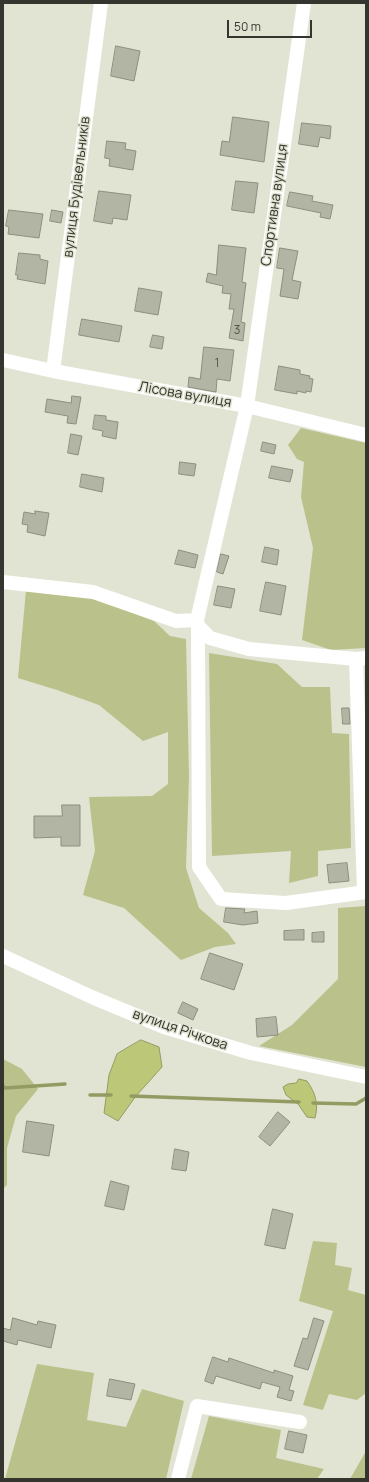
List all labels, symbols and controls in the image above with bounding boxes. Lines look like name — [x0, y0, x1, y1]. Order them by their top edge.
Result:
scale bar — [229, 12, 314, 38]
text: 50 m — [234, 18, 261, 35]
street label: вулиця Будівельників — [60, 116, 94, 258]
street label: Спортивна вулиця — [258, 143, 292, 267]
house number: 3 — [234, 324, 240, 338]
house number: 1 — [215, 357, 219, 371]
street label: Лісова вулиця — [137, 379, 233, 411]
street label: вулиця Річкова — [130, 1006, 230, 1054]

